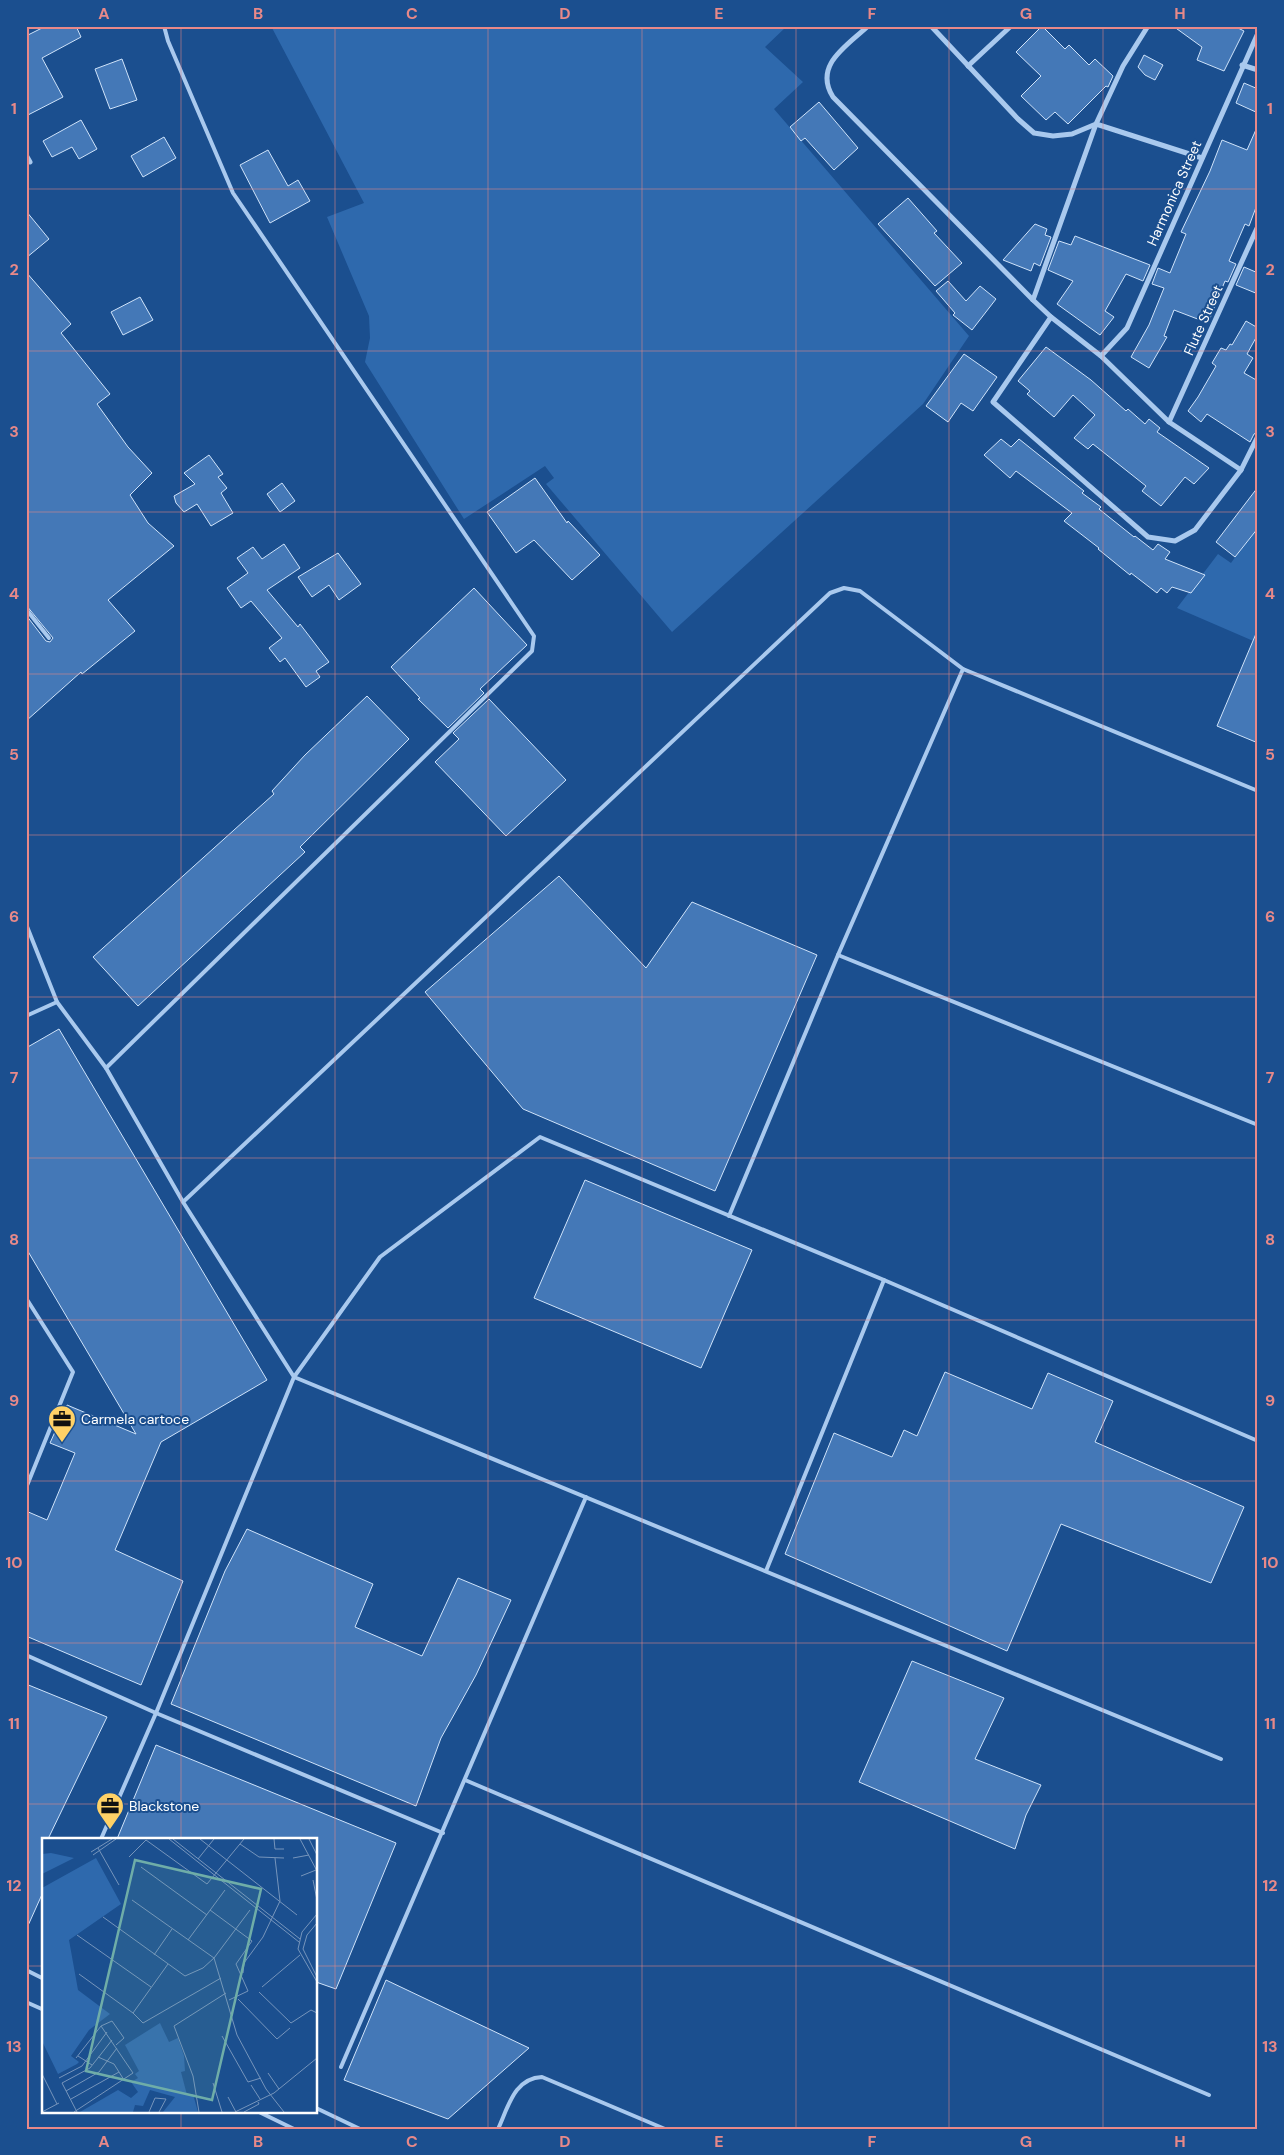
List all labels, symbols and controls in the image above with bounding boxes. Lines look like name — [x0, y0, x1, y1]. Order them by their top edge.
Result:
text: A — [98, 3, 110, 24]
text: B — [253, 3, 263, 24]
text: C — [406, 3, 418, 24]
text: D — [559, 3, 571, 24]
text: E — [714, 3, 724, 24]
text: F — [868, 3, 877, 24]
text: G — [1020, 3, 1032, 24]
text: H — [1174, 3, 1186, 24]
text: 1 — [11, 98, 17, 119]
text: 1 — [1267, 98, 1273, 119]
street label: Harmonica Street — [1143, 137, 1205, 249]
text: 2 — [9, 259, 19, 280]
text: 2 — [1265, 259, 1275, 280]
street label: Flute Street — [1179, 282, 1227, 358]
text: 3 — [9, 421, 19, 442]
text: 3 — [1265, 421, 1275, 442]
text: 4 — [9, 583, 19, 604]
text: 4 — [1265, 583, 1275, 604]
text: 5 — [9, 744, 19, 765]
text: 5 — [1265, 744, 1275, 765]
text: 6 — [9, 906, 19, 927]
text: 6 — [1265, 906, 1275, 927]
text: 7 — [10, 1067, 19, 1088]
text: 7 — [1266, 1067, 1275, 1088]
text: 8 — [9, 1229, 19, 1250]
text: 8 — [1265, 1229, 1275, 1250]
text: 9 — [9, 1390, 19, 1411]
text: 9 — [1265, 1390, 1275, 1411]
office icon: Carmela cartoce — [47, 1404, 77, 1443]
place label: Carmela cartoce — [81, 1410, 189, 1428]
text: 10 — [5, 1552, 23, 1573]
text: 10 — [1261, 1552, 1279, 1573]
text: 11 — [8, 1713, 20, 1734]
text: 11 — [1264, 1713, 1276, 1734]
office icon: Blackstone — [95, 1791, 125, 1830]
place label: Blackstone — [129, 1797, 199, 1815]
inset map — [42, 1838, 318, 2112]
text: 12 — [6, 1875, 22, 1896]
text: 12 — [1262, 1875, 1278, 1896]
text: 13 — [6, 2036, 22, 2057]
text: 13 — [1262, 2036, 1278, 2057]
text: A — [98, 2131, 110, 2152]
text: B — [253, 2131, 263, 2152]
text: C — [406, 2131, 418, 2152]
text: D — [559, 2131, 571, 2152]
text: E — [714, 2131, 724, 2152]
text: F — [868, 2131, 877, 2152]
text: G — [1020, 2131, 1032, 2152]
text: H — [1174, 2131, 1186, 2152]

